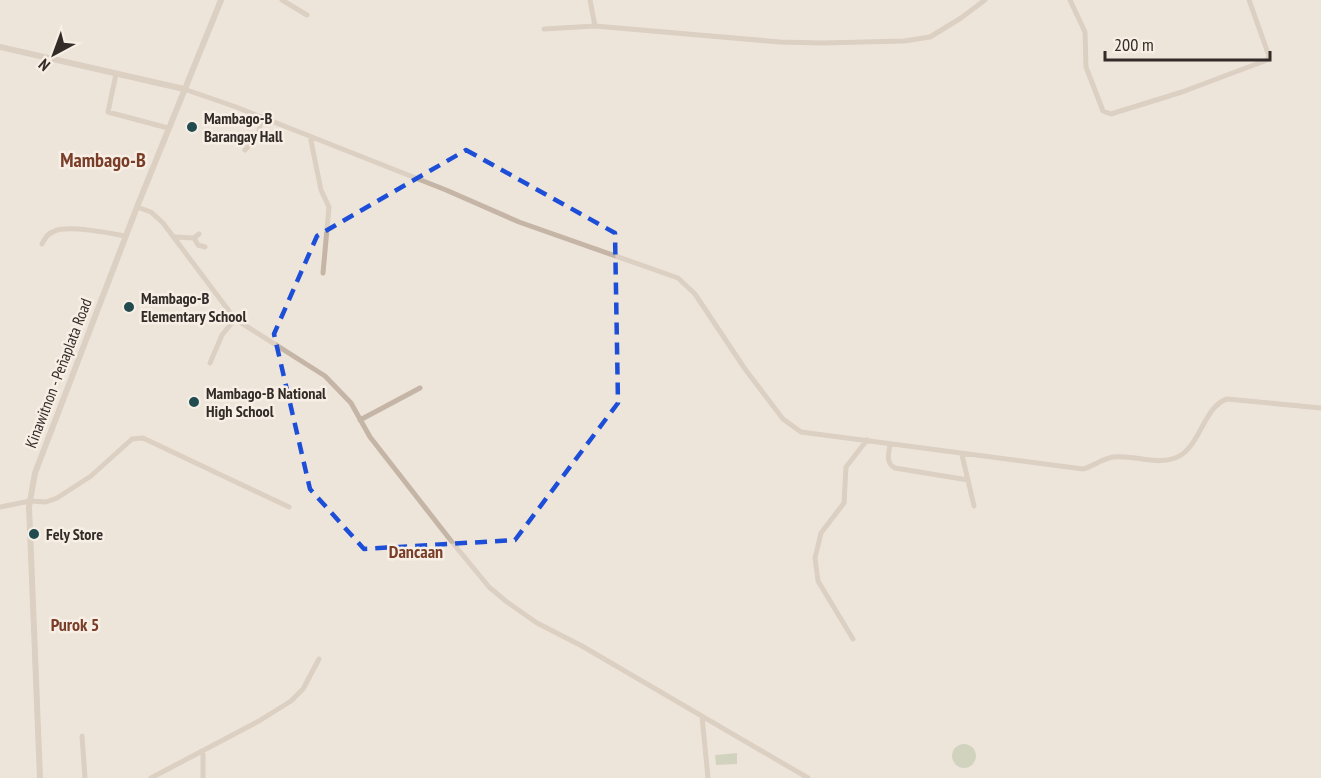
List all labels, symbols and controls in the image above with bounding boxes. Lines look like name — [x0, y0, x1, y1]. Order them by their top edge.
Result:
north arrow — [24, 24, 84, 84]
scale bar — [1105, 24, 1270, 62]
text: 200 m — [1114, 33, 1154, 56]
text: N — [34, 55, 54, 76]
place label: Mambago-B Barangay Hall — [204, 108, 283, 146]
marker: Mambago-B Barangay Hall — [185, 120, 199, 134]
district label: Mambago-B — [60, 147, 146, 173]
place label: Mambago-B Elementary School — [141, 288, 246, 326]
street label: Kinawitnon - Peñaplata Road — [20, 295, 96, 451]
marker: Mambago-B Elementary School — [122, 300, 136, 314]
place label: Mambago-B National High School — [206, 383, 326, 421]
marker: Mambago-B National High School — [187, 395, 201, 409]
place label: Fely Store — [46, 524, 103, 544]
marker: Fely Store — [27, 527, 41, 541]
district label: Dancaan — [389, 540, 443, 563]
district label: Purok 5 — [51, 613, 99, 636]

